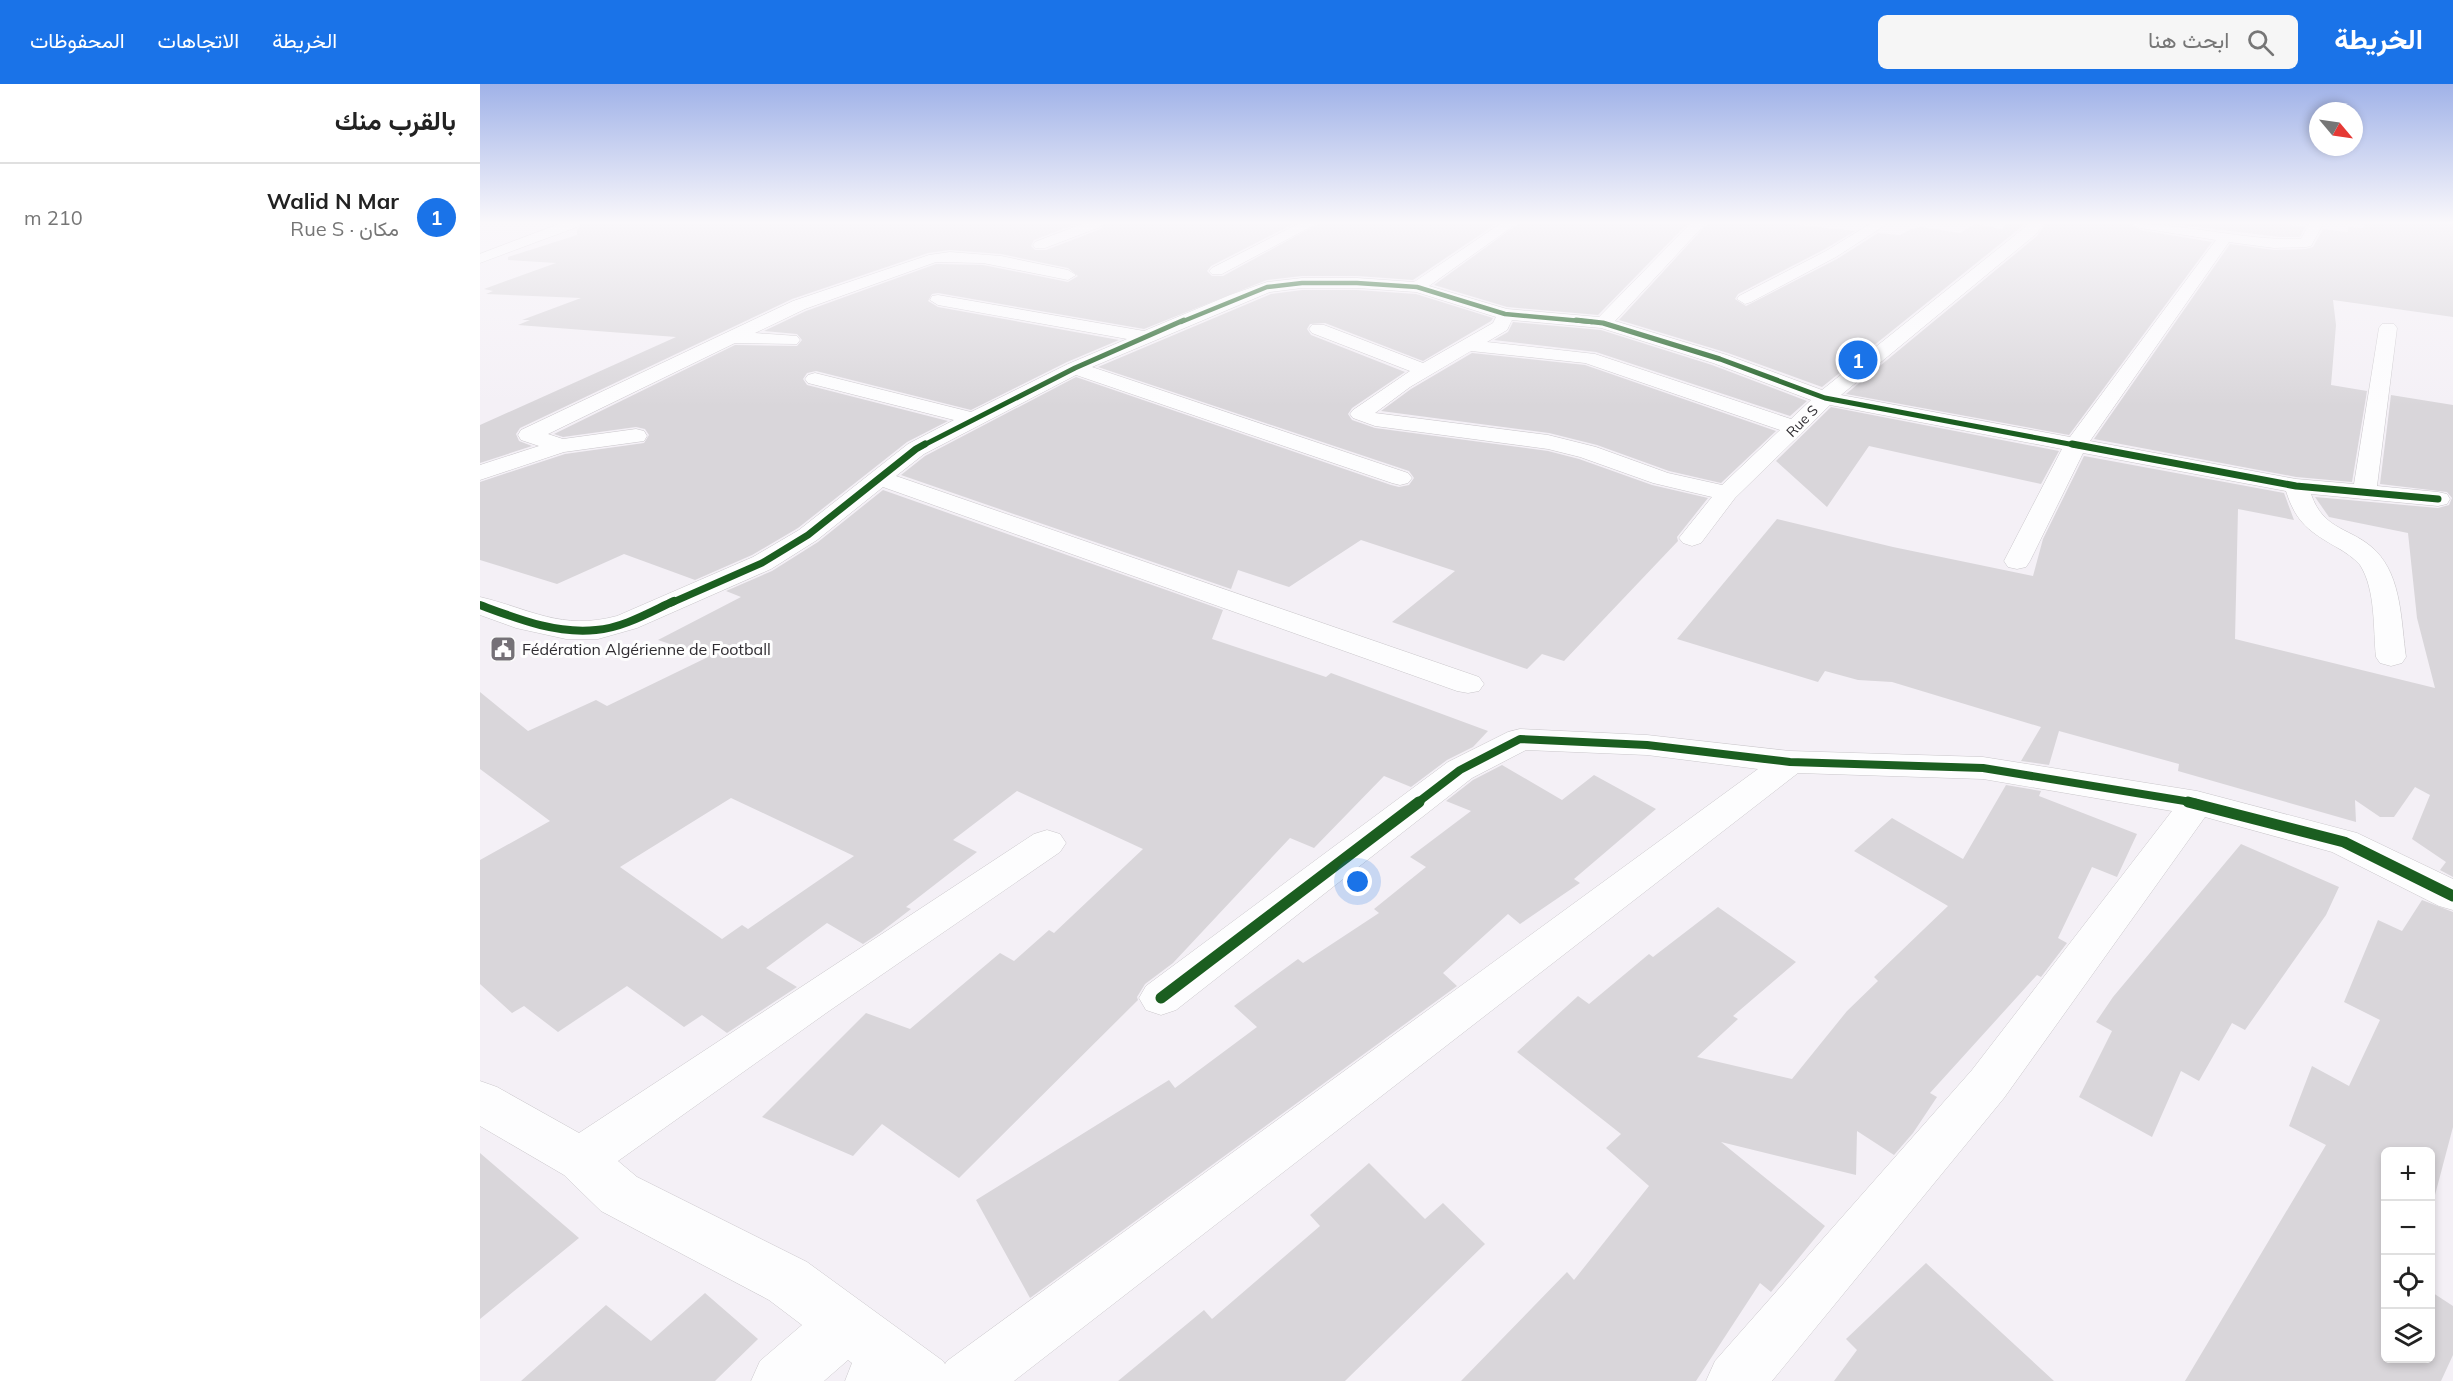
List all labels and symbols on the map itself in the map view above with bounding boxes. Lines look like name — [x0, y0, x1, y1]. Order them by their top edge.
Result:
north arrow — [2309, 102, 2363, 156]
pin: 1 — [1838, 338, 1878, 382]
street label: Rue S — [1782, 401, 1822, 441]
public building icon: Fédération Algérienne de Football — [488, 634, 518, 664]
place label: Fédération Algérienne de Football — [522, 639, 771, 659]
your location — [1343, 867, 1372, 896]

